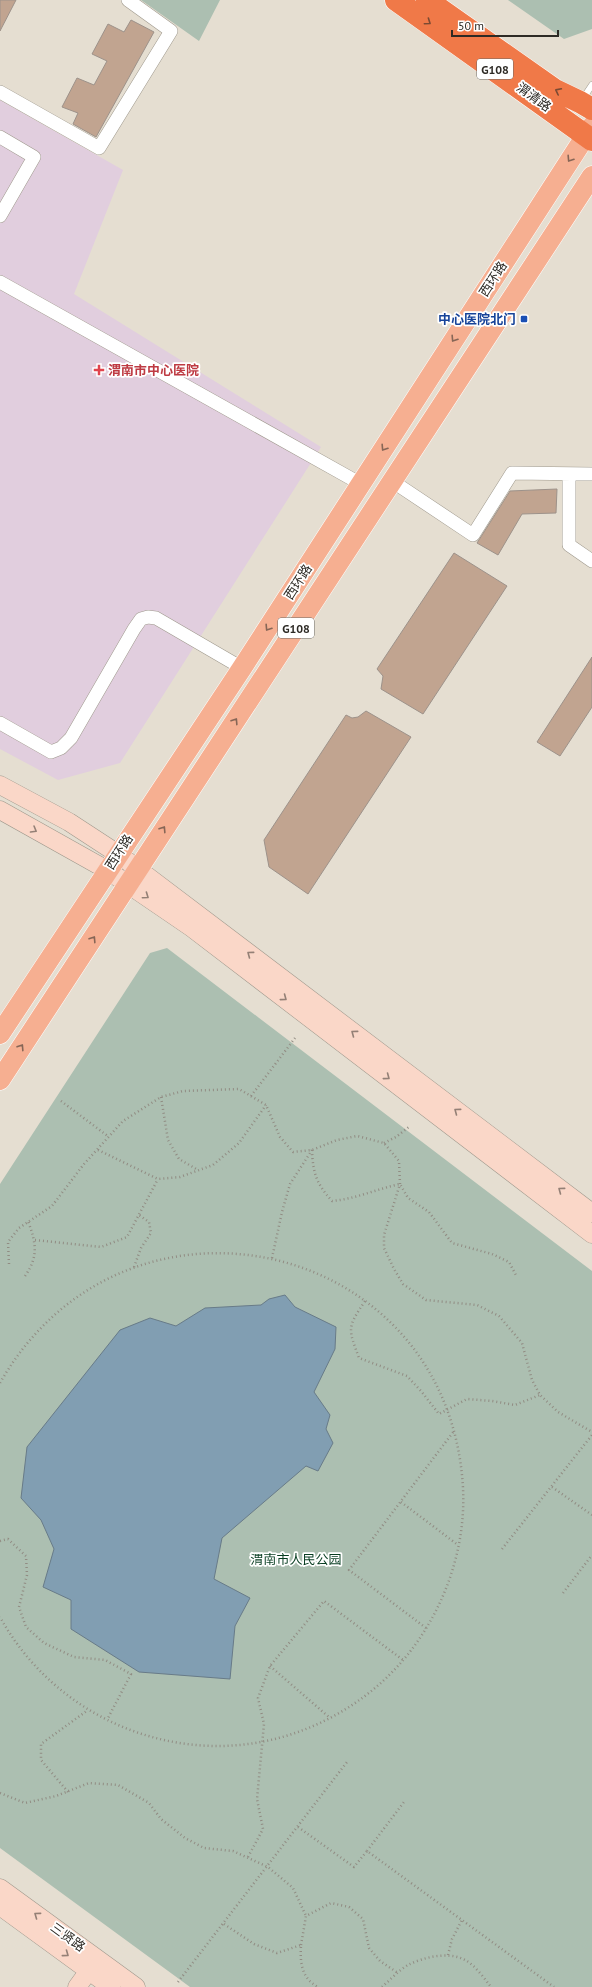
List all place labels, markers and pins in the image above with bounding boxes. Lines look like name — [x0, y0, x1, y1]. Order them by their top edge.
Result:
place label: 中心医院北门 — [438, 311, 516, 328]
marker: 中心医院北门 — [519, 314, 529, 324]
place label: 渭南市中心医院 — [108, 362, 199, 379]
marker: 渭南市中心医院 — [93, 364, 105, 376]

